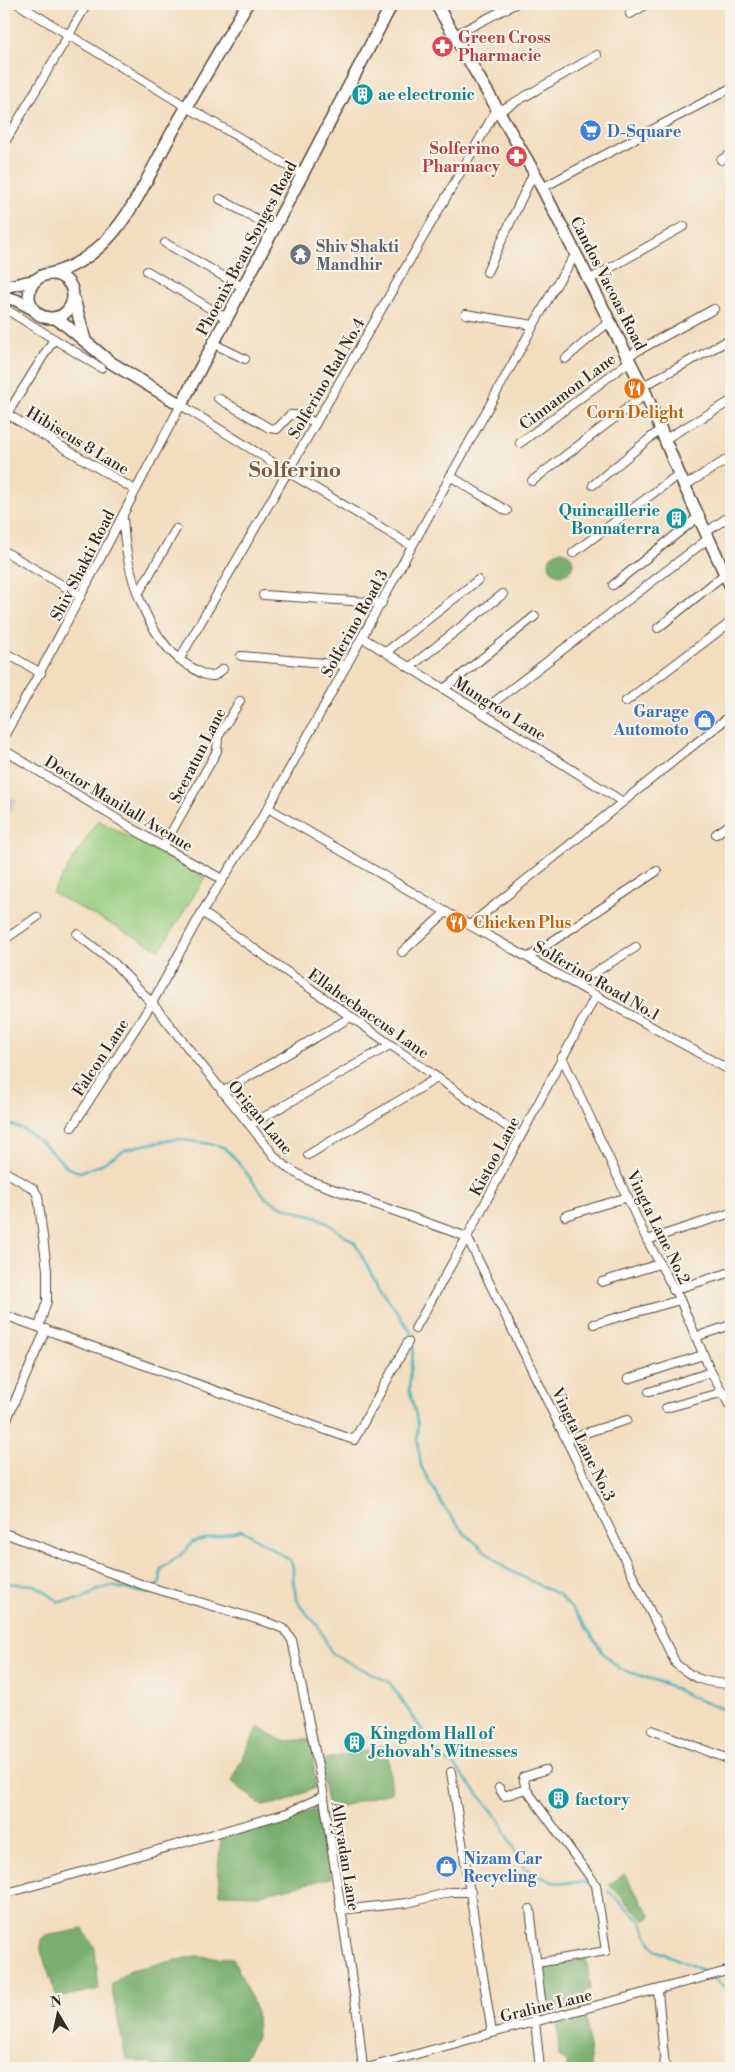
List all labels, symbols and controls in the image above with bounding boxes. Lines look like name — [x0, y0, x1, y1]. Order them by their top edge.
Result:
place label: Green Cross Pharmacie — [458, 28, 551, 66]
pharmacy icon: Green Cross Pharmacie — [430, 34, 454, 58]
building icon: ae electronic — [350, 82, 374, 106]
place label: ae electronic — [378, 85, 475, 105]
supermarket icon: D-Square — [579, 119, 603, 143]
place label: D-Square — [607, 122, 682, 142]
place label: Solferino Pharmacy — [422, 139, 501, 177]
pharmacy icon: Solferino Pharmacy — [504, 145, 528, 169]
street label: Phoenix Beau Songes Road — [192, 158, 301, 339]
street label: Candos Vacoas Road — [566, 213, 651, 354]
place label: Shiv Shakti Mandhir — [316, 237, 399, 275]
temple icon: Shiv Shakti Mandhir — [288, 243, 312, 267]
street label: Solferino Rad No.4 — [284, 314, 370, 443]
street label: Cinnamon Lane — [515, 349, 620, 435]
restaurant icon: Corn Delight — [623, 376, 647, 400]
street label: Hibiscus 8 Lane — [22, 402, 133, 479]
place label: Corn Delight — [586, 403, 684, 423]
district label: Solferino — [249, 458, 341, 484]
place label: Quincaillerie Bonnaterra — [559, 501, 660, 539]
street label: Shiv Shakti Road — [46, 507, 119, 624]
building icon: Quincaillerie Bonnaterra — [664, 507, 688, 531]
street label: Solferino Road 3 — [317, 566, 393, 681]
street label: Mungroo Lane — [449, 672, 550, 745]
place label: Garage Automoto — [612, 702, 689, 740]
street label: Seeratun Lane — [165, 704, 230, 806]
shop icon: Garage Automoto — [693, 708, 717, 732]
street label: Doctor Manilall Avenue — [41, 752, 196, 856]
restaurant icon: Chicken Plus — [445, 910, 469, 934]
place label: Chicken Plus — [473, 913, 571, 933]
street label: Solferino Road No.1 — [530, 937, 663, 1025]
street label: Ellaheebaccus Lane — [304, 964, 433, 1063]
street label: Falcon Lane — [68, 1015, 133, 1100]
street label: Origan Lane — [223, 1077, 297, 1159]
street label: Kistoo Lane — [466, 1113, 524, 1200]
street label: Vingta Lane No.2 — [621, 1166, 694, 1288]
street label: Vingta Lane No.3 — [547, 1384, 619, 1505]
place label: Kingdom Hall of Jehovah's Witnesses — [368, 1724, 518, 1762]
building icon: Kingdom Hall of Jehovah's Witnesses — [342, 1730, 366, 1754]
building icon: factory — [547, 1787, 571, 1811]
place label: factory — [575, 1790, 631, 1810]
street label: Allyyadan Lane — [326, 1799, 364, 1912]
place label: Nizam Car Recycling — [463, 1849, 542, 1887]
shop icon: Nizam Car Recycling — [435, 1855, 459, 1879]
street label: Graline Lane — [498, 1985, 594, 2027]
north arrow — [32, 1990, 82, 2040]
text: N — [49, 1992, 63, 2012]

